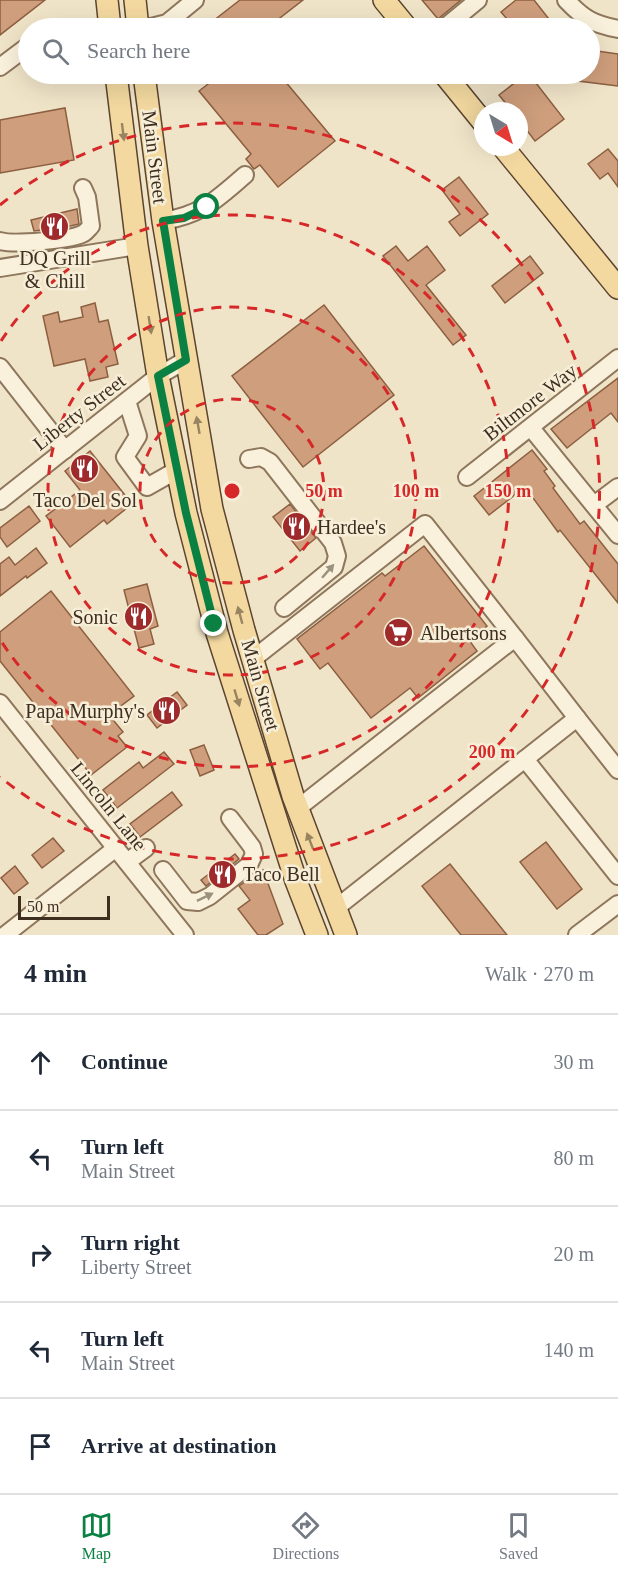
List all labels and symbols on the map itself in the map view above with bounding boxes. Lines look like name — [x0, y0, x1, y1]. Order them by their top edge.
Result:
north arrow — [474, 102, 528, 156]
street label: Main Street — [138, 109, 172, 205]
one-way arrow — [118, 122, 128, 141]
route start — [193, 193, 219, 219]
restaurant icon: DQ Grill & Chill — [39, 211, 71, 243]
place label: DQ Grill & Chill — [19, 247, 91, 292]
one-way arrow — [146, 315, 155, 334]
street label: Biltmore Way — [479, 359, 581, 446]
street label: Liberty Street — [29, 369, 130, 455]
one-way arrow — [193, 415, 202, 434]
restaurant icon: Taco Del Sol — [69, 453, 101, 485]
centre of rings — [222, 481, 242, 501]
text: 50 m — [305, 481, 343, 501]
text: 100 m — [393, 481, 439, 501]
text: 150 m — [485, 481, 531, 501]
place label: Taco Del Sol — [33, 489, 138, 511]
restaurant icon: Hardee's — [280, 511, 312, 543]
place label: Hardee's — [317, 516, 386, 538]
one-way arrow — [322, 563, 335, 579]
restaurant icon: Sonic — [123, 601, 155, 633]
place label: Sonic — [72, 606, 118, 628]
one-way arrow — [235, 606, 245, 624]
route end — [200, 610, 226, 636]
supermarket icon: Albertsons — [383, 617, 415, 649]
place label: Albertsons — [420, 622, 507, 644]
street label: Main Street — [237, 637, 285, 734]
one-way arrow — [233, 689, 242, 707]
restaurant icon: Papa Murphy's — [150, 695, 182, 727]
place label: Papa Murphy's — [25, 700, 145, 723]
text: 200 m — [469, 742, 515, 762]
street label: Lincoln Lane — [67, 757, 151, 855]
one-way arrow — [305, 832, 315, 850]
restaurant icon: Taco Bell — [206, 858, 238, 890]
place label: Taco Bell — [243, 863, 320, 885]
scale bar — [18, 893, 110, 920]
one-way arrow — [196, 893, 214, 903]

